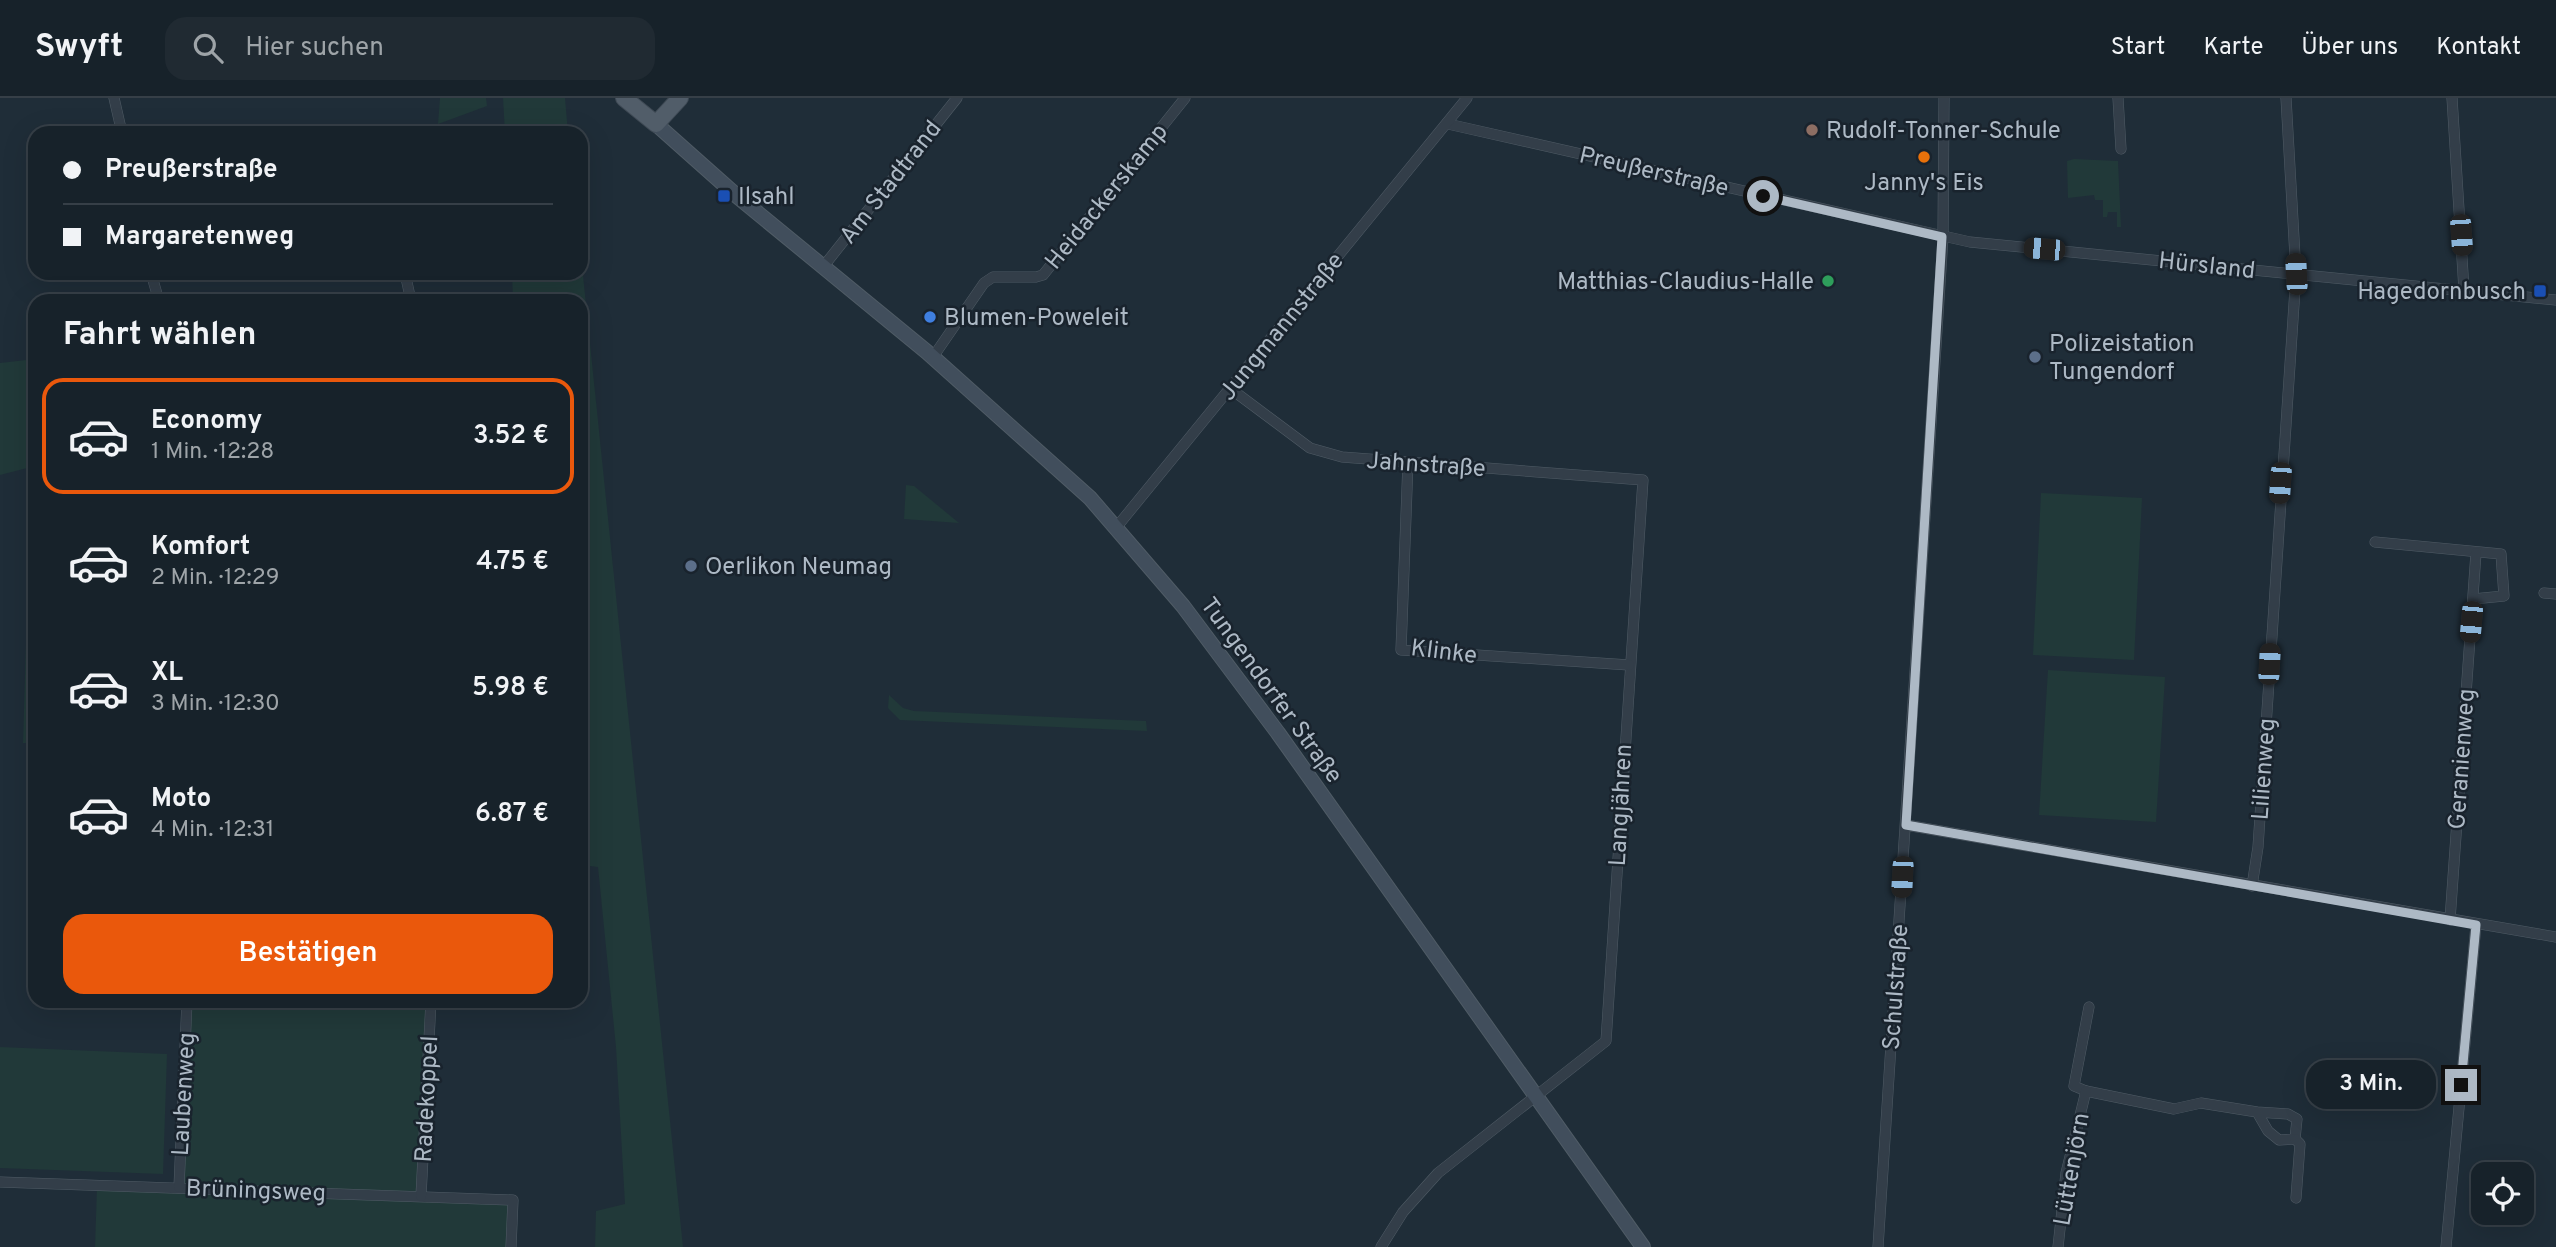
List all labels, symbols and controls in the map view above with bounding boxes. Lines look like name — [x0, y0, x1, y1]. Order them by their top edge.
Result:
search box — [165, 17, 655, 80]
text: Swyft — [35, 27, 123, 69]
icon: search — [189, 29, 227, 67]
text: Hier suchen — [245, 32, 384, 65]
text: Start — [2111, 33, 2165, 63]
text: Karte — [2203, 33, 2263, 63]
text: Über uns — [2301, 33, 2398, 63]
text: Kontakt — [2436, 33, 2521, 63]
street label: Am Stadtrand — [834, 115, 949, 251]
place label: Rudolf-Tonner-Schule — [1826, 117, 2061, 147]
street label: Heidackerskamp — [1040, 118, 1176, 276]
marker: Rudolf-Tonner-Schule — [1804, 122, 1820, 138]
street label: Preußerstraße — [1576, 141, 1731, 205]
marker: Janny's Eis — [1916, 149, 1932, 165]
text: Preußerstraße — [105, 154, 277, 187]
place label: Janny's Eis — [1864, 169, 1984, 199]
route start — [1747, 180, 1779, 212]
place label: Ilsahl — [738, 183, 795, 213]
marker: Ilsahl — [716, 188, 732, 204]
car — [2450, 213, 2473, 257]
text: Margaretenweg — [105, 221, 294, 254]
car — [2023, 237, 2066, 261]
street label: Jungmannstraße — [1214, 247, 1351, 407]
street label: Hürsland — [2157, 247, 2257, 287]
car — [2285, 252, 2308, 296]
place label: Matthias-Claudius-Halle — [1557, 268, 1814, 298]
marker: Matthias-Claudius-Halle — [1820, 273, 1836, 289]
place label: Hagedornbusch — [2357, 278, 2526, 308]
marker: Hagedornbusch — [2532, 283, 2548, 299]
place label: Blumen-Poweleit — [944, 304, 1129, 334]
marker: Blumen-Poweleit — [922, 309, 938, 325]
text: Fahrt wählen — [63, 316, 256, 356]
place label: Polizeistation Tungendorf — [2049, 330, 2194, 388]
marker: Polizeistation Tungendorf — [2027, 349, 2043, 365]
icon: car — [67, 405, 130, 468]
text: Economy — [151, 405, 262, 438]
text: 3.52 € — [473, 420, 549, 453]
text: 1 Min. · 12:28 — [151, 438, 274, 467]
street label: Jahnstraße — [1365, 447, 1487, 485]
car — [2269, 461, 2292, 505]
icon: car — [67, 531, 130, 594]
text: Komfort — [151, 531, 250, 564]
text: 4.75 € — [476, 546, 549, 579]
place label: Oerlikon Neumag — [705, 553, 892, 583]
marker: Oerlikon Neumag — [683, 558, 699, 574]
text: 2 Min. · 12:29 — [151, 564, 280, 593]
street label: Tungendorfer Straße — [1193, 592, 1348, 790]
car — [2459, 600, 2484, 644]
street label: Klinke — [1409, 634, 1479, 672]
car — [2258, 642, 2281, 686]
icon: car — [67, 657, 130, 720]
text: XL — [151, 657, 183, 690]
text: 5.98 € — [472, 672, 549, 705]
street label: Geranienweg — [2443, 688, 2483, 831]
text: 3 Min. · 12:30 — [151, 690, 280, 719]
street label: Lilienweg — [2246, 717, 2284, 821]
street label: Langjähren — [1604, 743, 1640, 867]
icon: car — [67, 783, 130, 846]
text: Moto — [151, 783, 211, 816]
text: 6.87 € — [475, 798, 549, 831]
text: 4 Min. · 12:31 — [151, 816, 274, 845]
car — [1891, 855, 1914, 899]
button: Bestätigen — [63, 914, 553, 994]
street label: Schulstraße — [1878, 923, 1916, 1051]
street label: Laubenweg — [167, 1032, 203, 1157]
street label: Radekoppel — [410, 1035, 446, 1163]
callout: 3 Min. — [2307, 1060, 2436, 1110]
route end — [2445, 1069, 2477, 1101]
text: 3 Min. — [2339, 1070, 2403, 1099]
street label: Lüttenjörn — [2048, 1110, 2098, 1228]
map controls — [2471, 1162, 2534, 1225]
button: locate — [2471, 1162, 2534, 1225]
street label: Brüningsweg — [185, 1175, 327, 1209]

